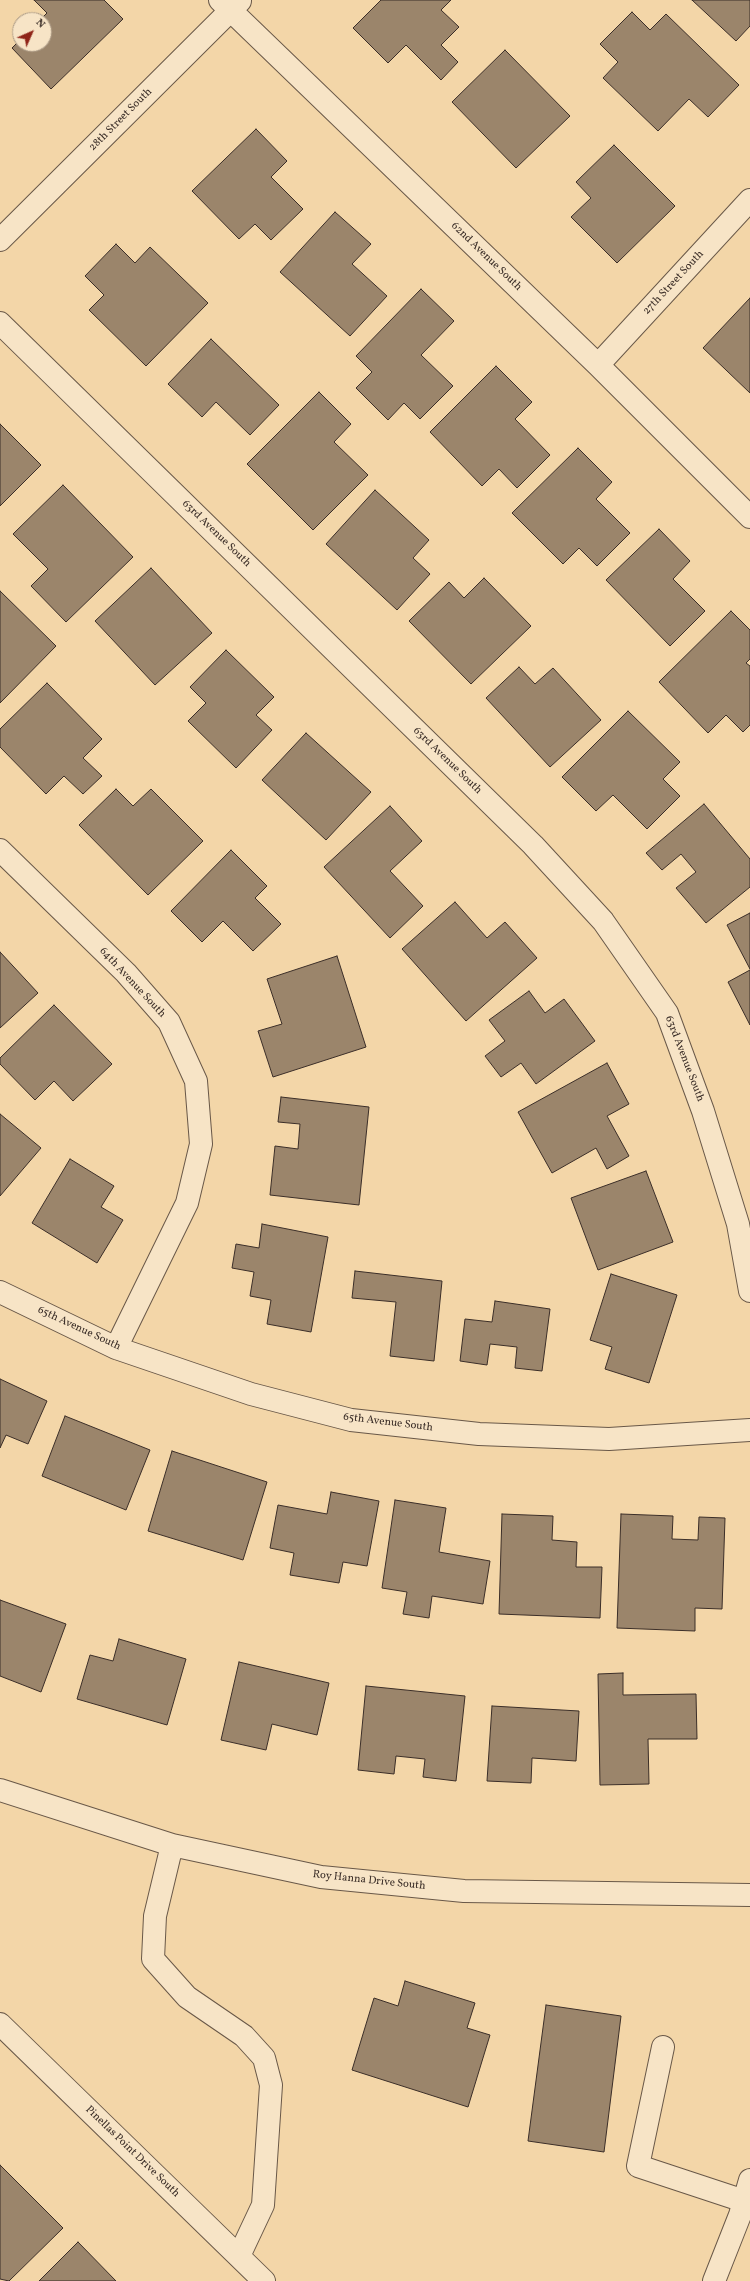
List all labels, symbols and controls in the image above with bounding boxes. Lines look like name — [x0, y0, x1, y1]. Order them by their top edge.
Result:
north arrow — [12, 12, 52, 52]
text: N — [32, 16, 48, 32]
street label: 28th Street South — [87, 86, 155, 154]
street label: 62nd Avenue South — [448, 220, 524, 294]
street label: 27th Street South — [641, 248, 707, 318]
street label: 63rd Avenue South — [179, 498, 253, 570]
street label: 63rd Avenue South — [410, 725, 484, 797]
street label: 64th Avenue South — [96, 945, 168, 1021]
street label: 63rd Avenue South — [662, 1014, 706, 1104]
street label: 65th Avenue South — [35, 1304, 123, 1354]
street label: 65th Avenue South — [342, 1411, 434, 1435]
street label: Roy Hanna Drive South — [312, 1869, 426, 1893]
street label: Pinellas Point Drive South — [82, 2103, 182, 2201]

